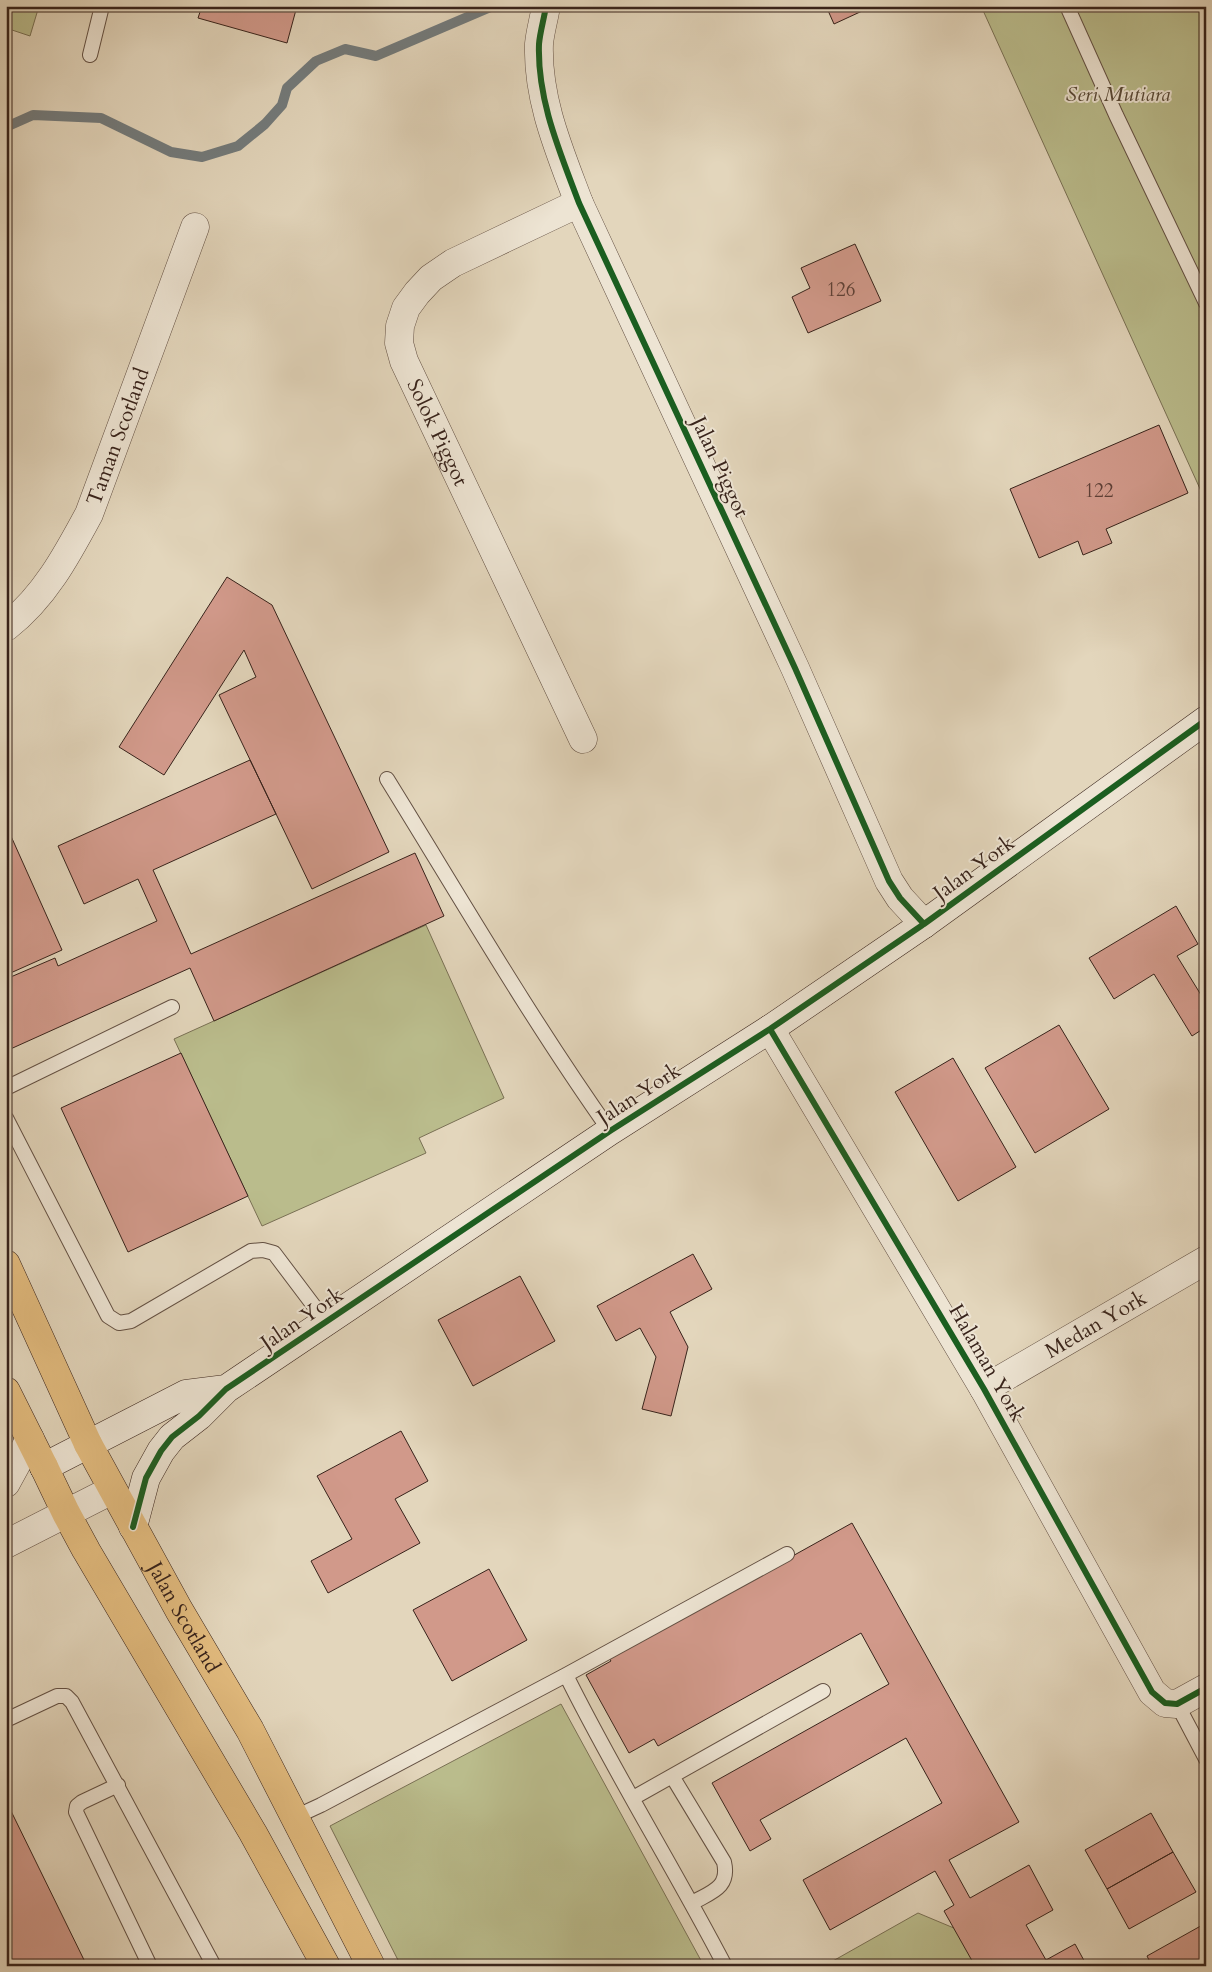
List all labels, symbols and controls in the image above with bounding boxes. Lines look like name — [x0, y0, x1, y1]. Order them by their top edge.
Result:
park label: Seri Mutiara — [1066, 80, 1170, 109]
house number: 126 — [826, 277, 856, 303]
street label: Taman Scotland — [79, 364, 156, 509]
street label: Solok Piggot — [400, 374, 476, 491]
street label: Jalan Piggot — [683, 409, 756, 522]
house number: 122 — [1084, 478, 1114, 504]
street label: Jalan York — [925, 828, 1021, 909]
street label: Jalan York — [589, 1056, 687, 1133]
street label: Jalan York — [252, 1280, 350, 1359]
street label: Medan York — [1039, 1283, 1152, 1365]
street label: Halaman York — [942, 1299, 1033, 1428]
street label: Jalan Scotland — [139, 1554, 227, 1678]

